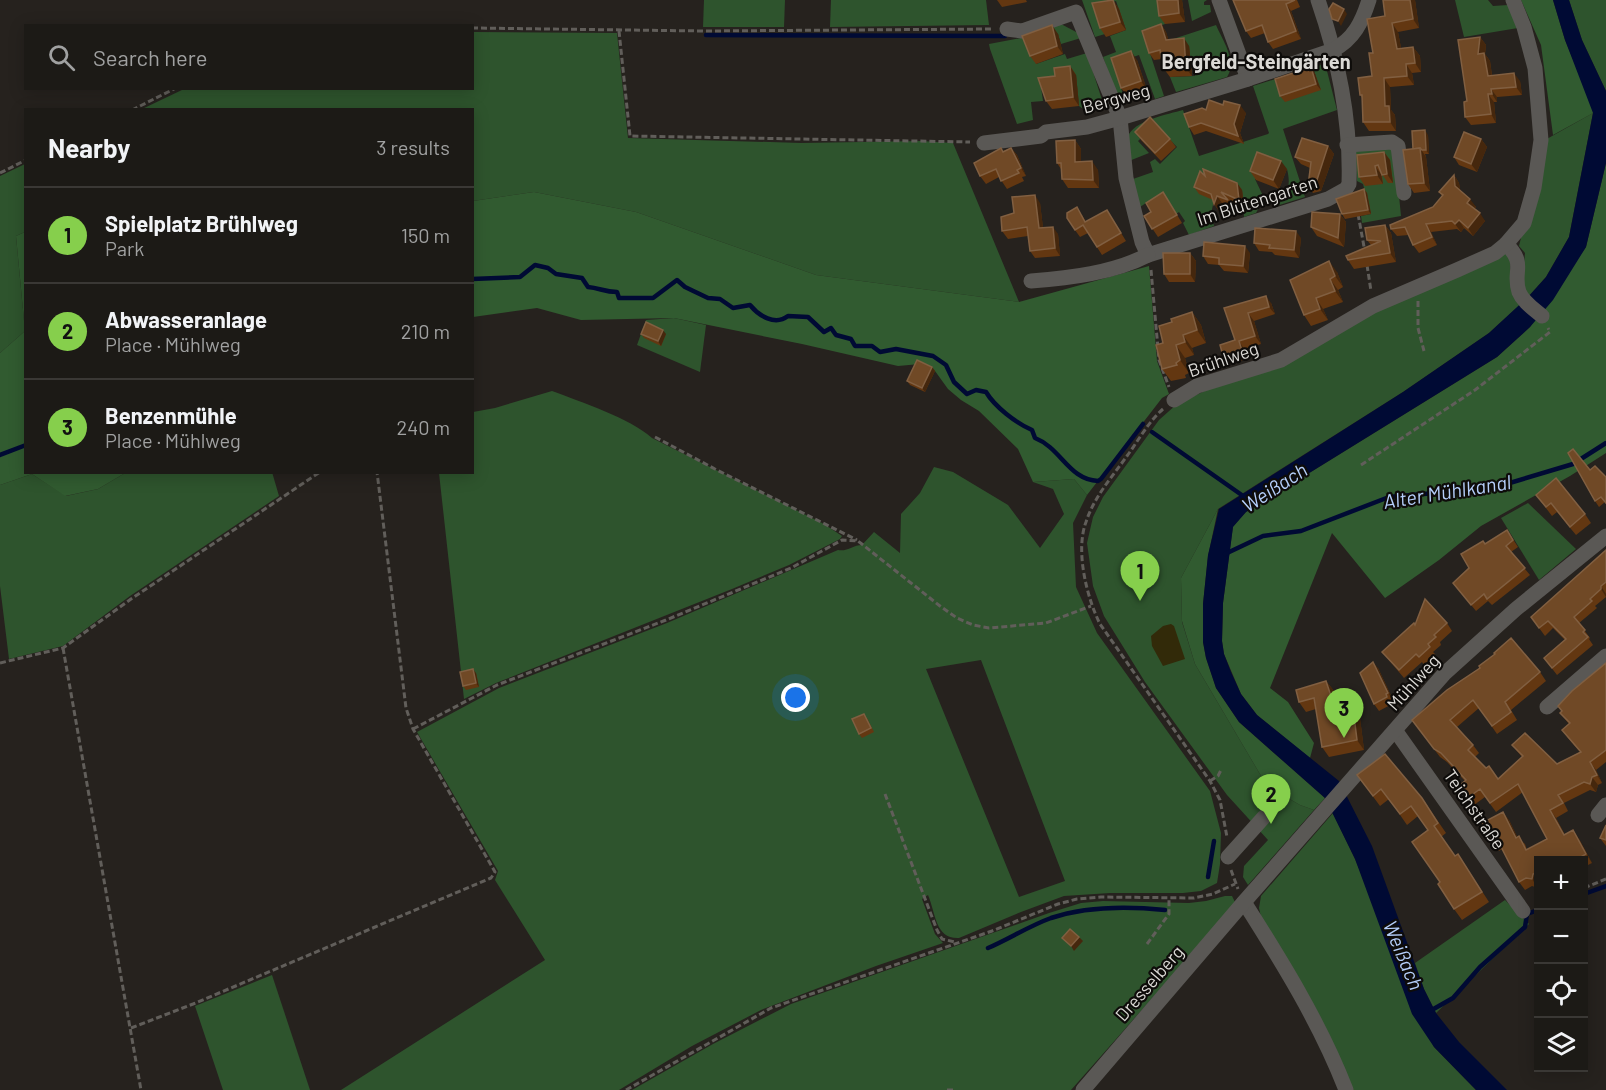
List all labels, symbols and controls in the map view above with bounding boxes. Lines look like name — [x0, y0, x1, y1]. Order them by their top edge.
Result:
search box — [24, 24, 474, 90]
icon: search — [45, 41, 78, 74]
text: Search here — [93, 44, 207, 70]
district label: Bergfeld-Steingärten — [1161, 49, 1351, 73]
street label: Bergweg — [1080, 78, 1152, 118]
text: Nearby — [48, 132, 130, 163]
text: 3 results — [376, 135, 450, 159]
street label: Im Blütengarten — [1194, 170, 1320, 230]
text: Spielplatz Brühlweg — [105, 210, 298, 236]
text: 1 — [64, 223, 71, 247]
text: 150 m — [401, 223, 450, 247]
text: Park — [105, 236, 144, 260]
text: Abwasseranlage — [105, 306, 267, 332]
text: 2 — [62, 319, 73, 343]
text: 210 m — [401, 319, 450, 343]
text: Place · Mühlweg — [105, 332, 241, 356]
street label: Brühlweg — [1185, 337, 1261, 381]
text: Benzenmühle — [105, 402, 237, 428]
text: 3 — [62, 415, 73, 439]
text: 240 m — [396, 415, 450, 439]
text: Place · Mühlweg — [105, 428, 241, 452]
water label: Weißach — [1237, 457, 1311, 517]
water label: Alter Mühlkanal — [1381, 469, 1513, 513]
pin: 1 — [1120, 552, 1160, 601]
street label: Mühlweg — [1382, 649, 1444, 715]
your location — [781, 683, 810, 712]
pin: 3 — [1324, 688, 1364, 738]
street label: Teichstraße — [1439, 765, 1511, 853]
pin: 2 — [1252, 774, 1290, 824]
map controls — [1534, 856, 1588, 1072]
button: + — [1534, 856, 1588, 910]
button: − — [1534, 910, 1588, 964]
water label: Weißach — [1379, 917, 1429, 993]
street label: Dresselberg — [1110, 941, 1188, 1025]
button: locate — [1534, 964, 1588, 1018]
button: layers — [1534, 1018, 1588, 1072]

